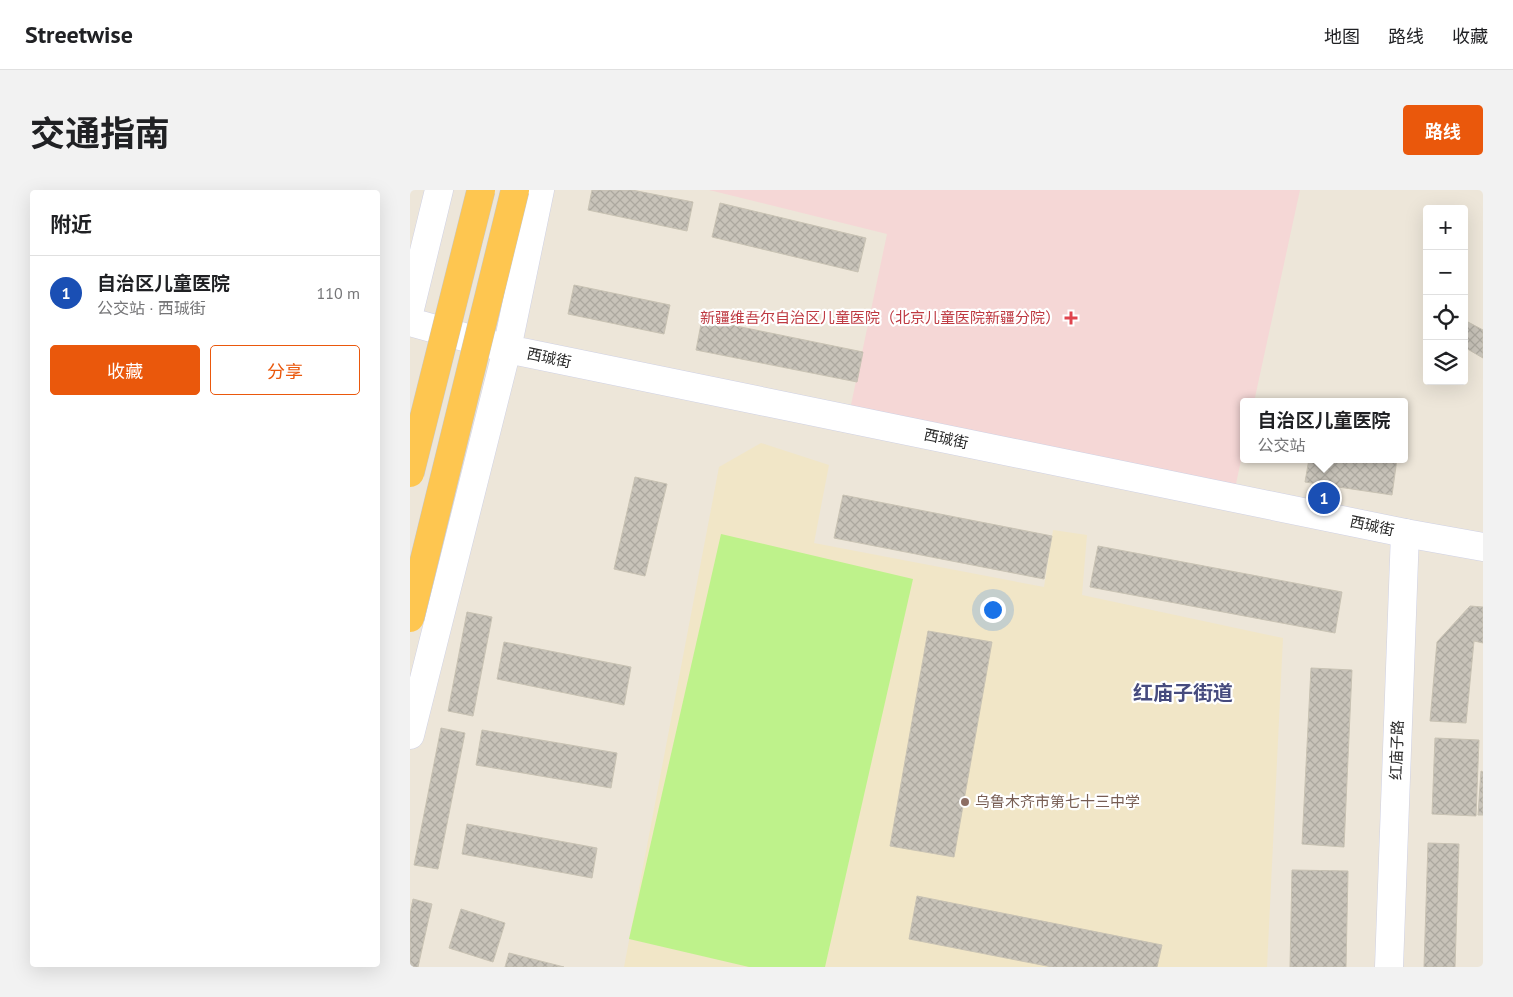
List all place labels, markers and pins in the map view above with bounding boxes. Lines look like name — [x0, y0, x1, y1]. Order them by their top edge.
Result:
place label: 新疆维吾尔自治区儿童医院（北京儿童医院新疆分院） — [700, 308, 1060, 327]
marker: 新疆维吾尔自治区儿童医院（北京儿童医院新疆分院） — [1064, 311, 1078, 325]
pin: 1 — [1308, 479, 1340, 517]
place label: 乌鲁木齐市第七十三中学 — [975, 792, 1140, 811]
marker: 乌鲁木齐市第七十三中学 — [959, 796, 971, 808]

